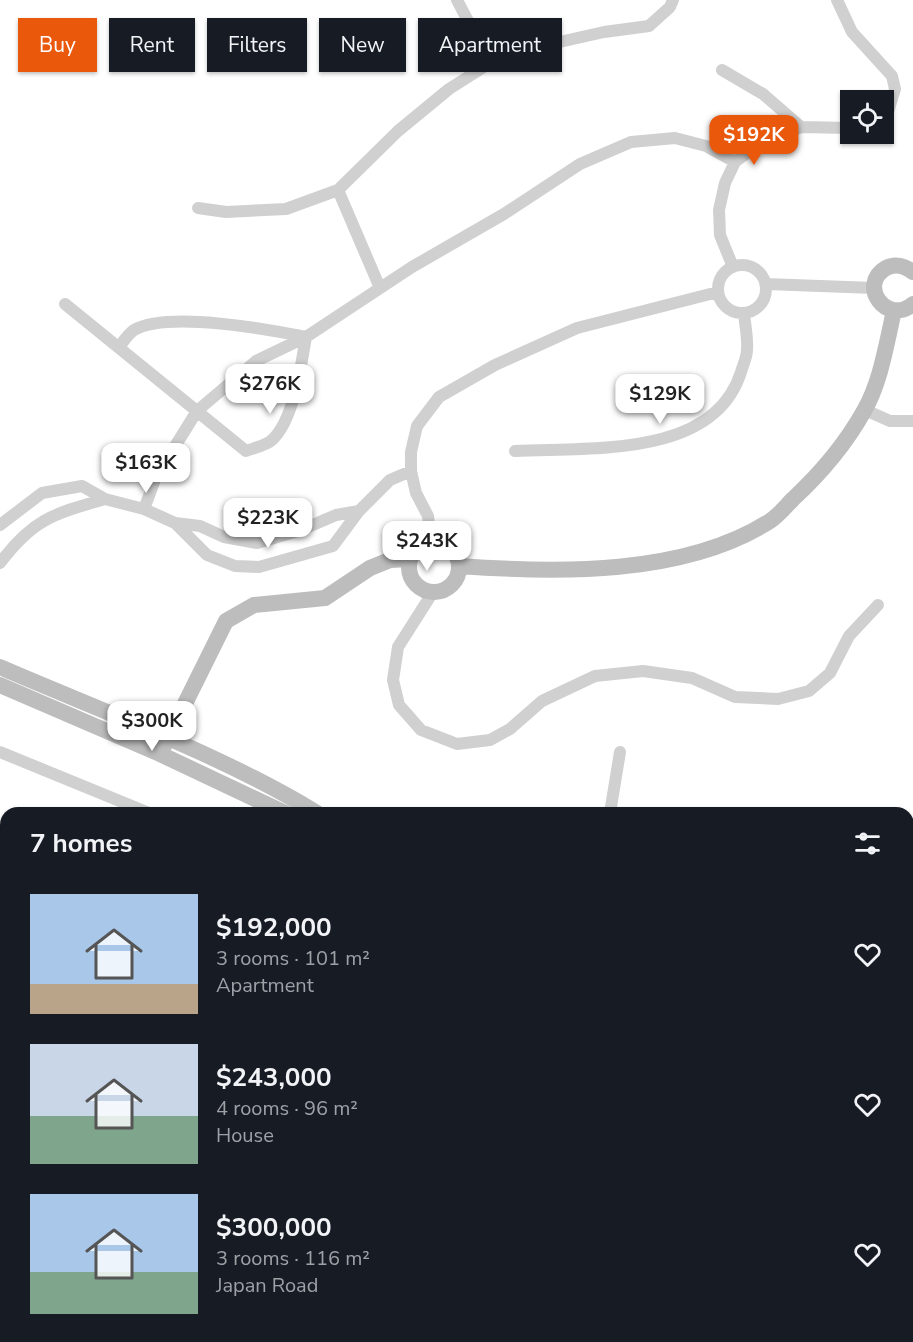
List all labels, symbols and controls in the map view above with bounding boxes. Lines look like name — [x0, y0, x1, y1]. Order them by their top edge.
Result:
chip: Buy — [18, 18, 97, 72]
chip: Rent — [109, 18, 195, 72]
chip: Filters — [207, 18, 307, 72]
chip: New — [319, 18, 406, 72]
chip: Apartment — [418, 18, 562, 72]
map controls — [840, 90, 894, 144]
button: locate — [840, 90, 894, 144]
pin: $192K — [712, 115, 796, 166]
text: $192K — [723, 121, 785, 148]
pin: $276K — [228, 364, 312, 415]
text: $276K — [239, 370, 301, 397]
pin: $129K — [618, 374, 702, 425]
text: $129K — [629, 380, 691, 407]
pin: $163K — [104, 443, 188, 494]
text: $163K — [115, 449, 177, 476]
pin: $223K — [226, 498, 310, 549]
text: $223K — [237, 504, 299, 531]
pin: $243K — [385, 521, 469, 572]
text: $243K — [396, 527, 458, 554]
pin: $300K — [110, 701, 194, 752]
text: $300K — [121, 707, 183, 734]
text: 7 homes — [30, 826, 132, 861]
icon: filters — [851, 827, 884, 860]
text: $192,000 — [216, 910, 332, 945]
icon: home — [78, 918, 150, 990]
icon: heart — [851, 938, 884, 971]
text: 3 rooms · 101 m² — [216, 945, 370, 972]
text: Apartment — [216, 972, 314, 999]
text: $243,000 — [216, 1060, 332, 1095]
icon: home — [78, 1068, 150, 1140]
icon: heart — [851, 1088, 884, 1121]
text: 4 rooms · 96 m² — [216, 1095, 358, 1122]
text: House — [216, 1122, 274, 1149]
text: $300,000 — [216, 1210, 332, 1245]
icon: home — [78, 1218, 150, 1290]
icon: heart — [851, 1238, 884, 1271]
text: 3 rooms · 116 m² — [216, 1245, 370, 1272]
text: Japan Road — [216, 1272, 318, 1299]

